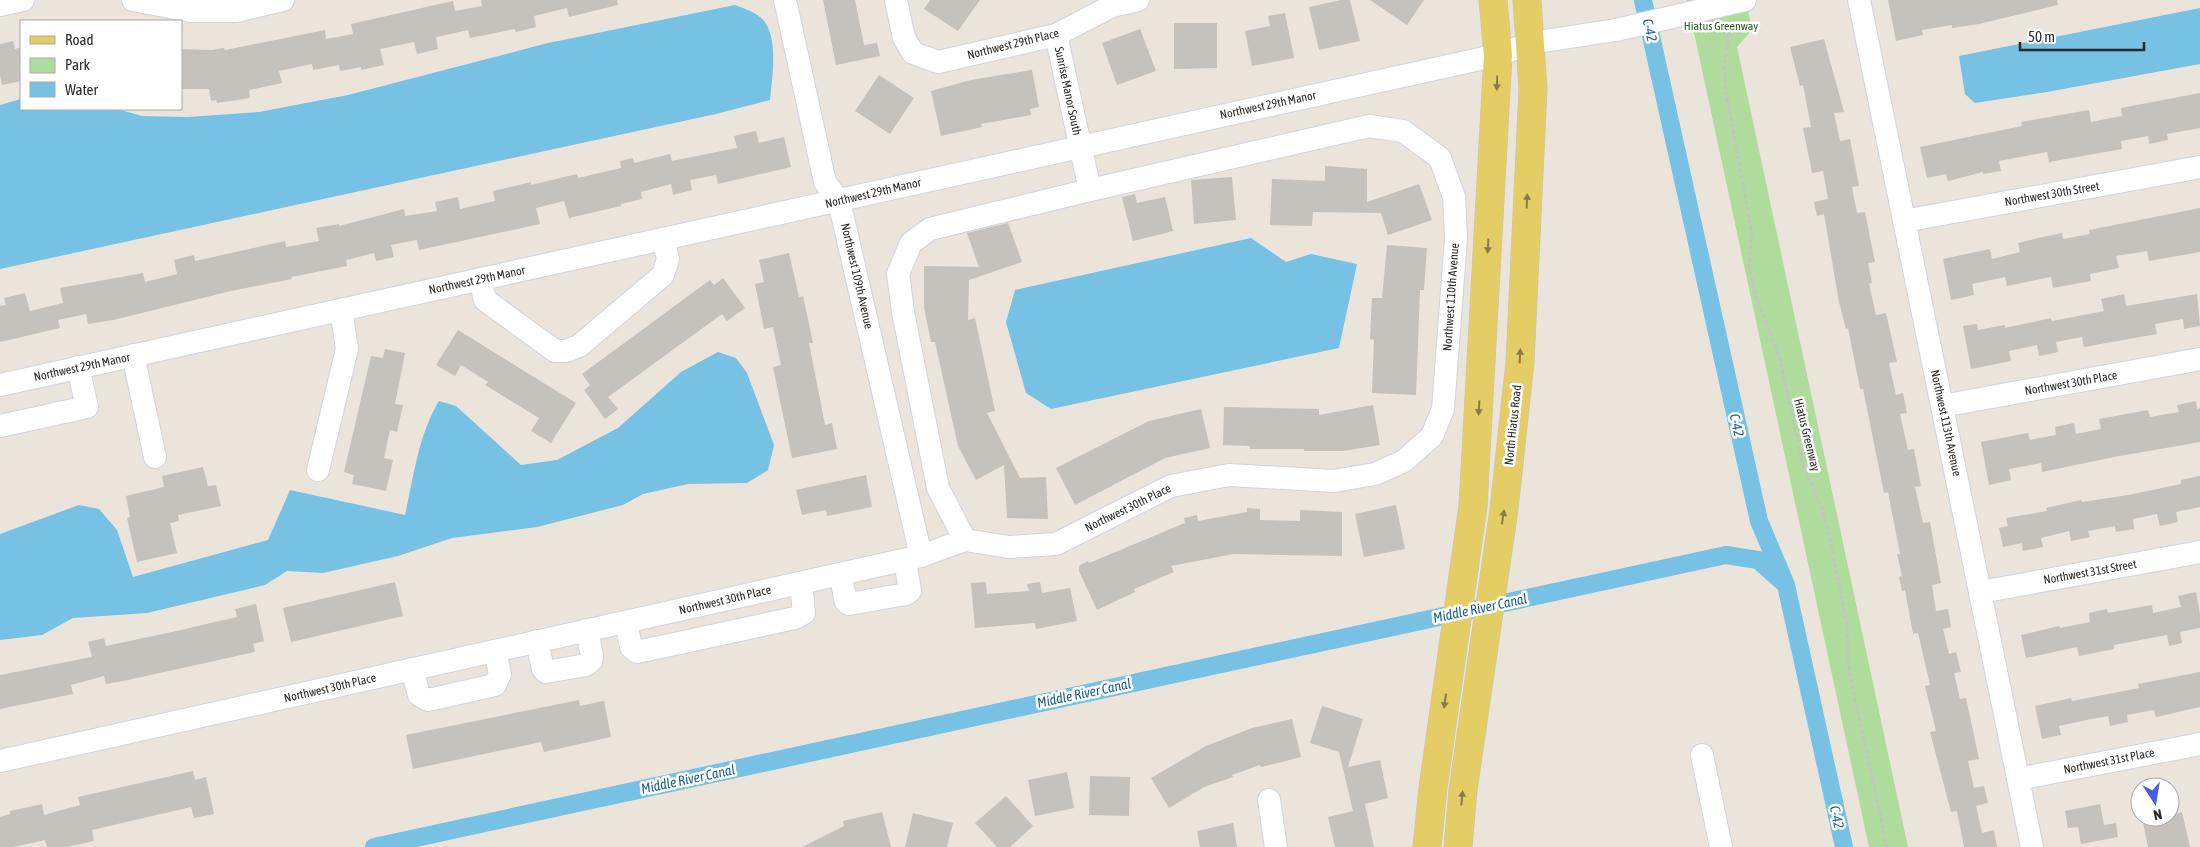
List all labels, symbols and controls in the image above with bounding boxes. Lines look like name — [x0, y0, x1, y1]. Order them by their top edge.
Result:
water label: C-42 — [1640, 17, 1660, 43]
park label: Hiatus Greenway — [1684, 19, 1758, 33]
legend — [20, 20, 182, 110]
scale bar — [2020, 20, 2144, 52]
street label: Northwest 29th Place — [966, 26, 1060, 62]
text: 50 m — [2028, 28, 2055, 45]
text: Road — [65, 31, 94, 48]
street label: Sunrise Manor South — [1052, 45, 1084, 137]
text: Park — [65, 56, 90, 73]
one-way arrow — [1493, 76, 1501, 92]
text: Water — [65, 81, 98, 98]
street label: Northwest 29th Manor — [1219, 88, 1318, 122]
street label: Northwest 29th Manor — [824, 175, 923, 211]
street label: Northwest 30th Street — [2004, 179, 2101, 209]
one-way arrow — [1524, 193, 1532, 209]
street label: Northwest 109th Avenue — [838, 222, 876, 330]
one-way arrow — [1483, 238, 1491, 254]
street label: Northwest 110th Avenue — [1440, 242, 1462, 352]
street label: Northwest 29th Manor — [428, 263, 527, 297]
one-way arrow — [1516, 347, 1524, 363]
street label: Northwest 29th Manor — [33, 350, 132, 384]
street label: Northwest 30th Place — [2024, 368, 2118, 398]
street label: Northwest 113th Avenue — [1928, 369, 1964, 477]
street label: North Hiatus Road — [1502, 384, 1524, 466]
street label: Hiatus Greenway — [1791, 397, 1823, 473]
one-way arrow — [1474, 400, 1482, 416]
water label: C-42 — [1727, 412, 1747, 438]
street label: Northwest 30th Place — [1083, 481, 1173, 535]
one-way arrow — [1499, 509, 1507, 525]
street label: Northwest 31st Street — [2042, 557, 2138, 587]
street label: Northwest 30th Place — [678, 583, 772, 617]
water label: Middle River Canal — [1432, 590, 1529, 626]
street label: Northwest 30th Place — [283, 671, 377, 705]
water label: Middle River Canal — [1036, 675, 1133, 711]
one-way arrow — [1441, 694, 1449, 710]
street label: Northwest 31st Place — [2062, 745, 2156, 777]
water label: Middle River Canal — [640, 761, 737, 797]
north arrow — [2130, 777, 2180, 827]
one-way arrow — [1459, 790, 1467, 806]
water label: C-42 — [1827, 804, 1847, 830]
text: N — [2152, 806, 2163, 823]

